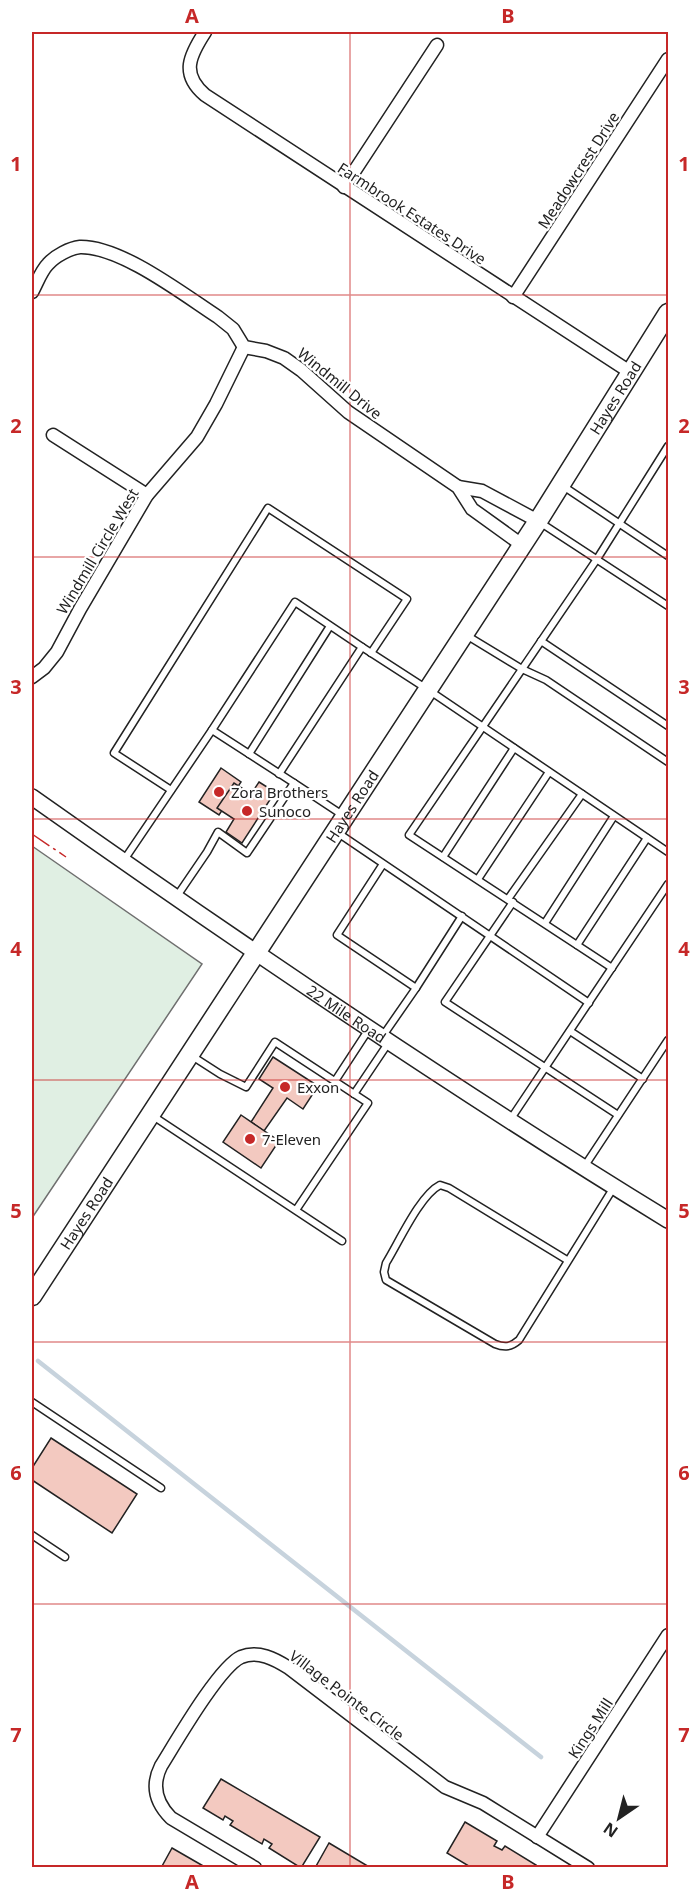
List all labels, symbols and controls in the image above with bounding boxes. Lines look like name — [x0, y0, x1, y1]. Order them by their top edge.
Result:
text: A — [185, 2, 199, 29]
text: B — [501, 2, 515, 29]
street label: Meadowcrest Drive — [533, 108, 623, 232]
text: 1 — [10, 150, 22, 177]
text: 1 — [678, 150, 690, 177]
street label: Farmbrook Estates Drive — [334, 157, 490, 269]
street label: Windmill Drive — [294, 343, 386, 423]
street label: Hayes Road — [585, 357, 646, 438]
text: 2 — [10, 412, 22, 439]
text: 2 — [678, 412, 690, 439]
street label: Windmill Circle West — [52, 484, 143, 618]
text: 3 — [10, 673, 22, 700]
text: 3 — [678, 673, 690, 700]
street label: Hayes Road — [321, 766, 383, 846]
place label: Zora Brothers — [231, 782, 328, 802]
marker: Zora Brothers — [212, 785, 226, 799]
place label: Sunoco — [259, 801, 311, 821]
marker: Sunoco — [240, 804, 254, 818]
text: 4 — [10, 935, 22, 962]
text: 4 — [678, 935, 690, 962]
street label: 22 Mile Road — [303, 980, 390, 1047]
place label: Exxon — [297, 1077, 339, 1097]
marker: Exxon — [278, 1080, 292, 1094]
place label: 7-Eleven — [262, 1129, 321, 1149]
marker: 7-Eleven — [243, 1132, 257, 1146]
street label: Hayes Road — [55, 1173, 117, 1253]
text: 5 — [10, 1197, 22, 1224]
text: 5 — [678, 1197, 690, 1224]
text: 6 — [10, 1459, 22, 1486]
text: 6 — [678, 1459, 690, 1486]
street label: Village Pointe Circle — [286, 1645, 408, 1745]
street label: Kings Mill — [563, 1694, 617, 1762]
text: 7 — [10, 1721, 22, 1748]
text: 7 — [678, 1721, 690, 1748]
north arrow — [589, 1788, 649, 1848]
text: N — [599, 1818, 622, 1843]
text: A — [185, 1868, 199, 1895]
text: B — [501, 1868, 515, 1895]

